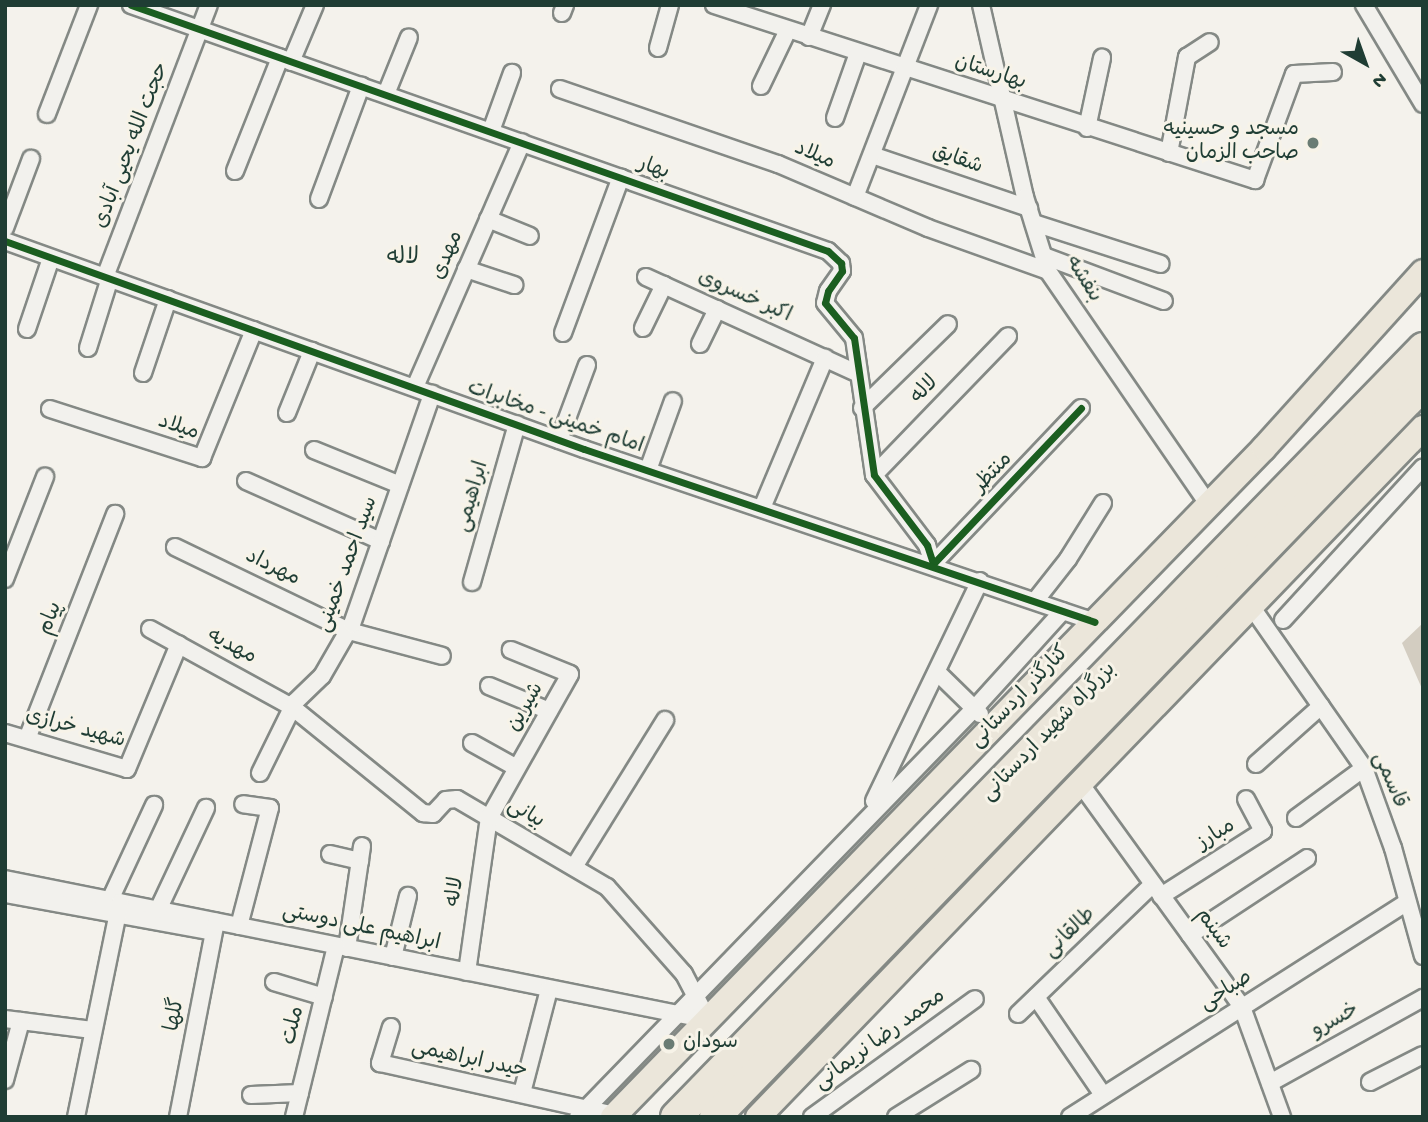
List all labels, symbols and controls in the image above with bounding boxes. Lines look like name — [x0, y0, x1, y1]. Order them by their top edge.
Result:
north arrow — [1330, 28, 1400, 98]
street label: بهارستان — [951, 51, 1029, 97]
street label: حجت الله یحیی آبادی — [90, 60, 176, 232]
text: N — [1367, 67, 1391, 92]
place label: مسجد و حسینیه صاحب الزمان — [1164, 118, 1299, 168]
marker: مسجد و حسینیه صاحب الزمان — [1305, 135, 1321, 151]
street label: میلاد — [790, 137, 838, 177]
street label: شقایق — [928, 141, 986, 181]
street label: بهار — [634, 153, 672, 187]
street label: مهدی — [427, 228, 471, 284]
district label: لاله — [387, 245, 419, 273]
street label: بنفشه — [1058, 252, 1106, 308]
street label: اکبر خسروی — [693, 266, 795, 330]
street label: لاله — [907, 372, 945, 410]
street label: امام خمینی - مخابرات — [463, 377, 647, 461]
street label: میلاد — [154, 411, 202, 447]
street label: منتظر — [969, 448, 1019, 500]
street label: ابراهیمی — [452, 459, 496, 535]
street label: سید احمد خمینی — [313, 494, 385, 636]
street label: مهرداد — [240, 545, 304, 593]
street label: پیام — [34, 599, 70, 639]
street label: مهدیه — [202, 625, 260, 671]
street label: کنارگذر اردستانی — [966, 642, 1076, 754]
street label: بزرگراه شهید اردستانی — [977, 658, 1123, 808]
street label: شیرین — [503, 679, 551, 737]
street label: شهید خرازی — [22, 705, 128, 755]
street label: قاسمی — [1365, 749, 1411, 813]
street label: بیانی — [502, 794, 548, 836]
street label: مبارز — [1193, 815, 1241, 857]
street label: لاله — [442, 876, 472, 908]
street label: ابراهیم علی دوستی — [280, 900, 442, 958]
street label: طالقانی — [1040, 903, 1102, 965]
street label: شبنم — [1189, 904, 1235, 956]
street label: صباحی — [1196, 966, 1258, 1018]
street label: محمد رضا نریمانی — [811, 985, 951, 1097]
street label: گلها — [161, 996, 193, 1034]
street label: خسرو — [1308, 999, 1364, 1045]
street label: ملت — [278, 1004, 312, 1048]
place label: سودان — [683, 1031, 738, 1057]
street label: حیدر ابراهیمی — [409, 1036, 529, 1086]
marker: سودان — [661, 1036, 677, 1052]

